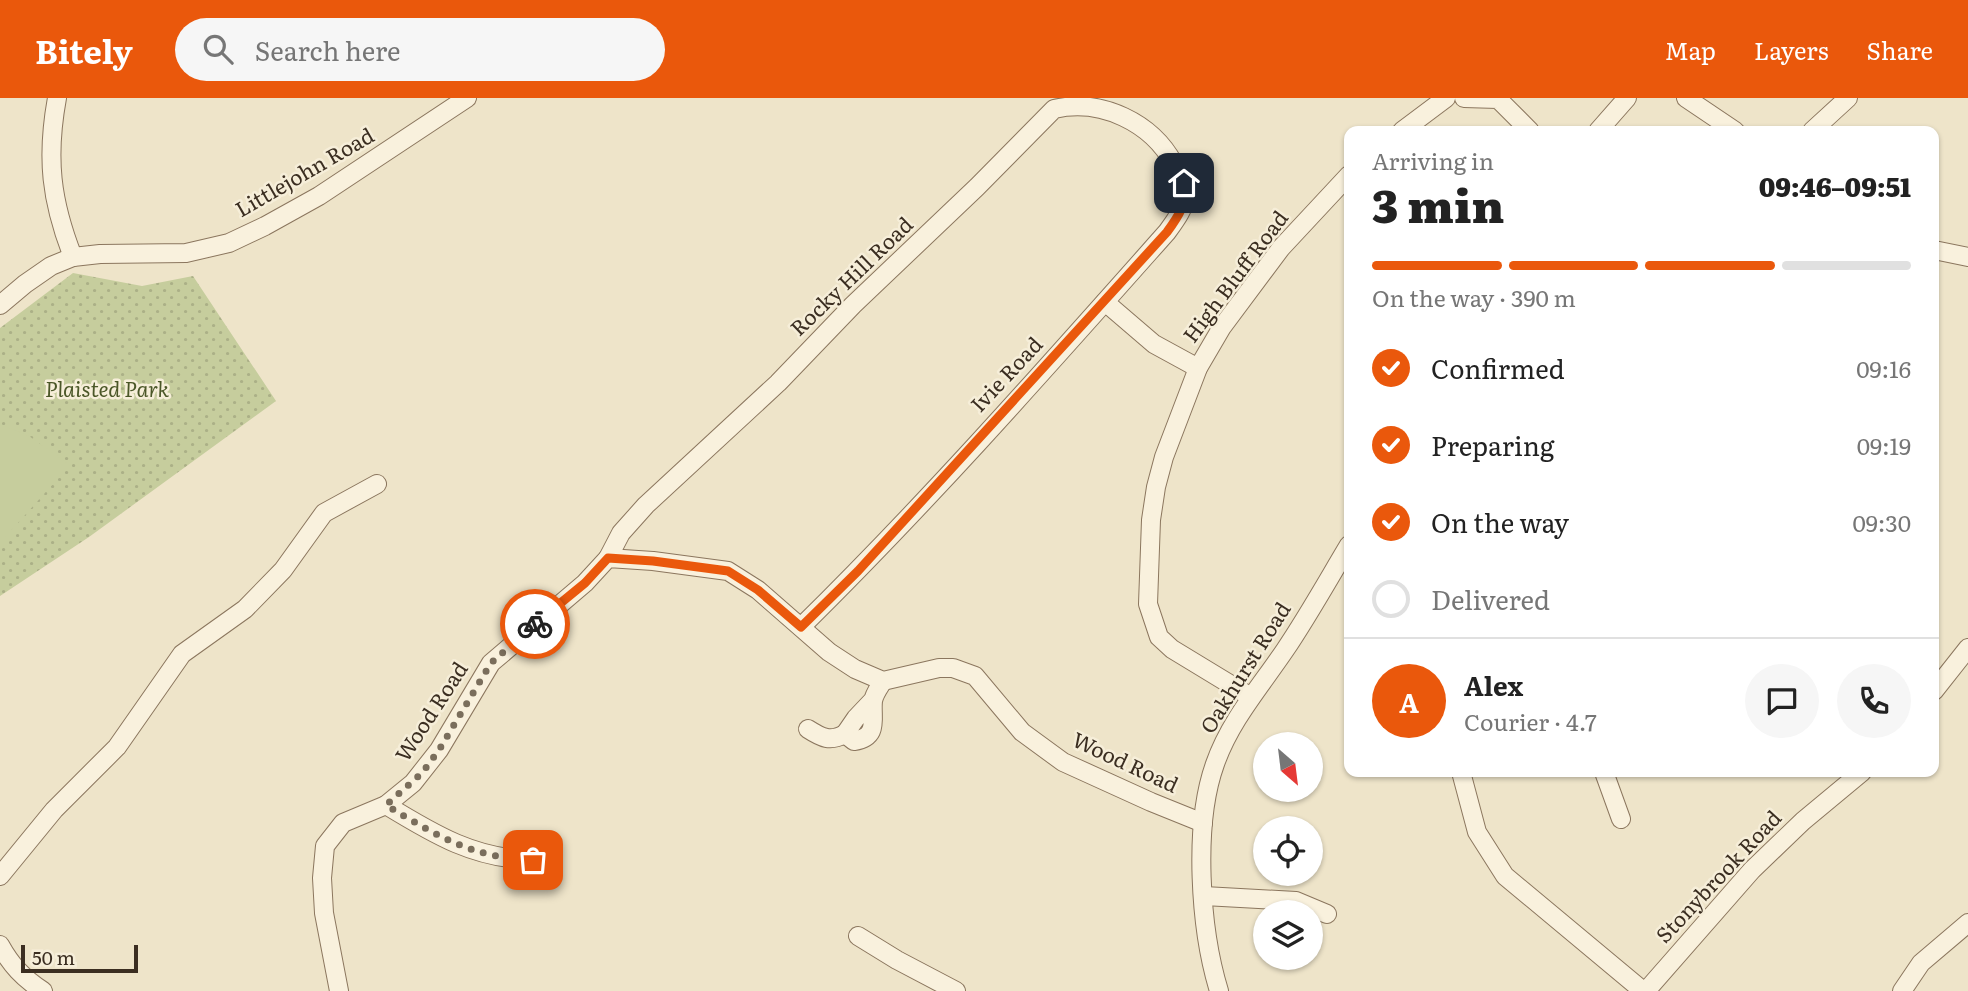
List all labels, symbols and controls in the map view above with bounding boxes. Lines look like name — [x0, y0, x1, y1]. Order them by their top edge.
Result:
search box — [175, 18, 665, 81]
text: Bitely — [35, 25, 133, 74]
icon: search — [199, 30, 237, 68]
text: Search here — [255, 30, 401, 69]
text: Map — [1665, 32, 1716, 67]
text: Layers — [1754, 32, 1828, 67]
text: Share — [1866, 32, 1933, 67]
street label: Littlejohn Road — [229, 118, 379, 223]
text: Arriving in — [1372, 143, 1494, 177]
pin — [1154, 153, 1214, 213]
icon: home — [1165, 164, 1203, 202]
text: 09:46–09:51 — [1759, 166, 1911, 205]
text: 3 min — [1372, 169, 1504, 237]
street label: High Bluff Road — [1174, 203, 1294, 348]
street label: Rocky Hill Road — [782, 208, 919, 342]
text: On the way · 390 m — [1372, 280, 1576, 314]
street label: Ivie Road — [962, 329, 1048, 418]
text: Confirmed — [1431, 348, 1565, 387]
icon: check — [1372, 349, 1410, 387]
text: 09:16 — [1856, 351, 1911, 385]
park label: Plaisted Park — [45, 372, 169, 403]
text: Preparing — [1431, 425, 1554, 464]
icon: check — [1372, 426, 1410, 464]
text: 09:19 — [1857, 428, 1911, 462]
text: On the way — [1431, 502, 1569, 541]
icon: check — [1372, 503, 1410, 541]
text: 09:30 — [1852, 505, 1911, 539]
text: Delivered — [1431, 579, 1550, 618]
courier — [500, 589, 570, 659]
street label: Oakhurst Road — [1191, 595, 1297, 738]
icon: bike — [516, 605, 554, 643]
street label: Wood Road — [386, 654, 474, 767]
button: chat — [1745, 664, 1819, 738]
button: phone — [1837, 664, 1911, 738]
text: Alex — [1464, 665, 1523, 704]
text: A — [1399, 682, 1419, 721]
text: Courier · 4.7 — [1464, 704, 1597, 738]
street label: Wood Road — [1068, 723, 1184, 799]
north arrow — [1253, 732, 1323, 802]
map controls — [1253, 732, 1323, 970]
street label: Stonybrook Road — [1647, 802, 1787, 949]
button: locate — [1253, 816, 1323, 886]
pin — [503, 830, 563, 890]
icon: bag — [514, 841, 552, 879]
button: layers — [1253, 900, 1323, 970]
scale bar — [21, 942, 138, 974]
text: 50 m — [32, 943, 75, 971]

